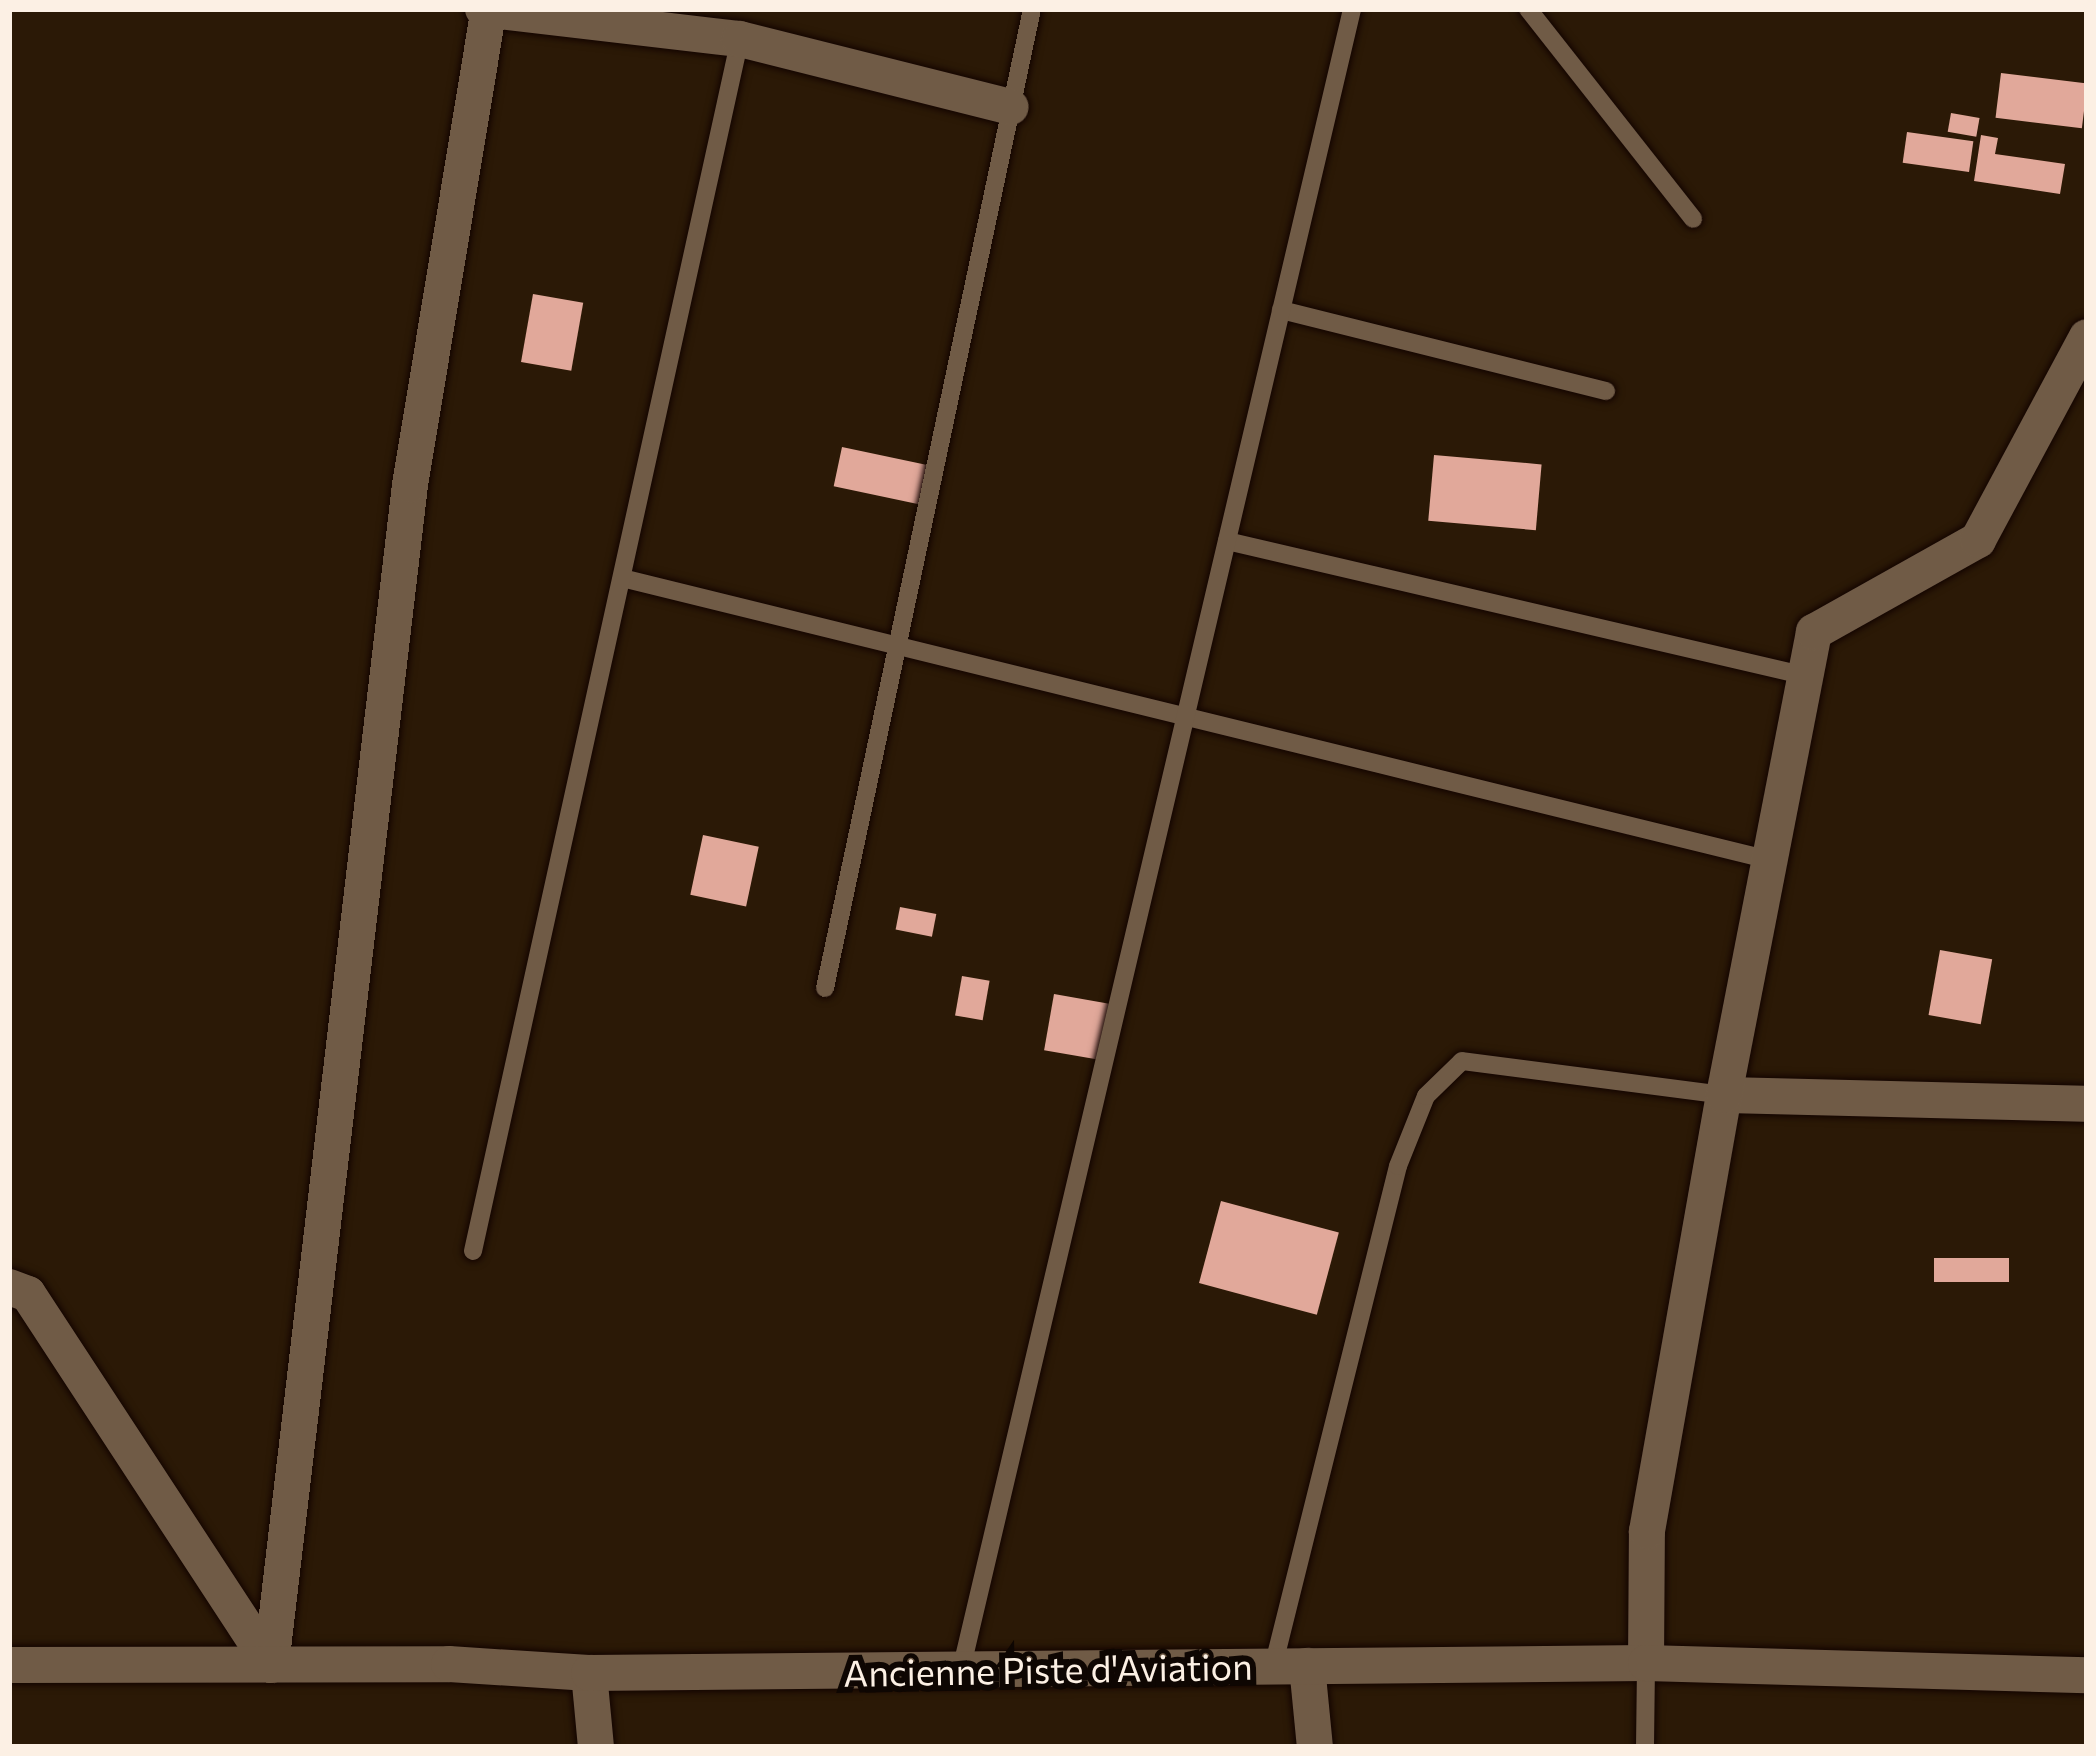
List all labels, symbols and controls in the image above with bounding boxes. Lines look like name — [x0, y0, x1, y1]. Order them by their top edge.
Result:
street label: Ancienne Piste d'Aviation — [843, 1644, 1253, 1694]

